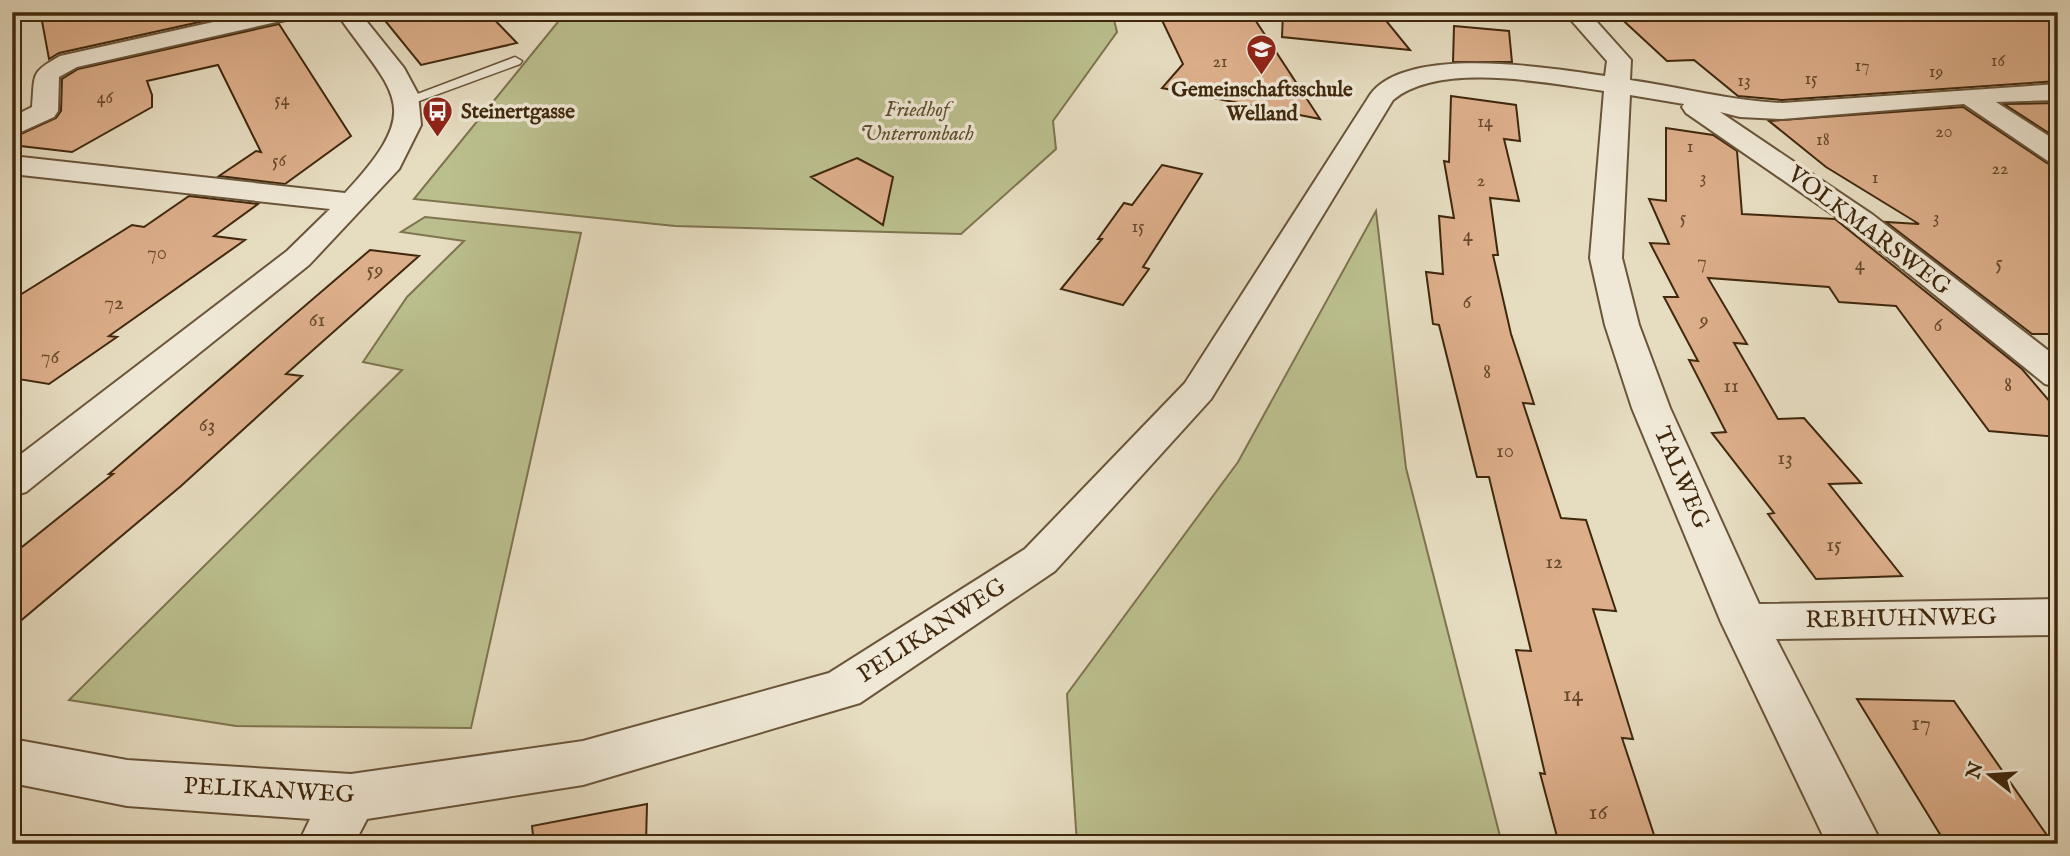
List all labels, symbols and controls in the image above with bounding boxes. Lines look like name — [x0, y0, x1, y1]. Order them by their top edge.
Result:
school or university icon: Gemeinschaftsschule Welland — [1245, 33, 1279, 77]
house number: 16 — [1991, 50, 2006, 73]
house number: 21 — [1212, 51, 1228, 74]
house number: 17 — [1854, 55, 1870, 78]
house number: 19 — [1929, 61, 1943, 84]
house number: 15 — [1804, 68, 1818, 91]
house number: 13 — [1737, 70, 1751, 93]
place label: Gemeinschaftsschule Welland — [1171, 77, 1353, 128]
house number: 46 — [97, 87, 114, 110]
house number: 54 — [274, 89, 290, 112]
bus stop icon: Steinertgasse — [421, 95, 455, 139]
park label: Friedhof Unterrombach — [860, 97, 974, 148]
place label: Steinertgasse — [461, 99, 575, 126]
house number: 14 — [1477, 111, 1493, 134]
house number: 20 — [1935, 121, 1953, 144]
house number: 18 — [1816, 129, 1830, 152]
house number: 1 — [1687, 136, 1693, 159]
house number: 56 — [272, 150, 286, 173]
house number: 22 — [1992, 158, 2008, 181]
street label: VOLKMARSWEG — [1780, 159, 1957, 303]
house number: 3 — [1700, 167, 1706, 190]
house number: 1 — [1872, 167, 1878, 190]
house number: 2 — [1477, 170, 1485, 193]
house number: 5 — [1680, 207, 1687, 230]
house number: 3 — [1933, 207, 1939, 230]
house number: 15 — [1131, 216, 1145, 239]
house number: 4 — [1463, 222, 1474, 249]
house number: 70 — [147, 240, 167, 267]
house number: 7 — [1697, 249, 1707, 276]
house number: 5 — [1995, 250, 2003, 277]
house number: 4 — [1855, 251, 1866, 278]
house number: 59 — [367, 257, 383, 284]
house number: 6 — [1463, 289, 1473, 316]
house number: 72 — [104, 290, 124, 317]
house number: 61 — [309, 307, 325, 334]
house number: 9 — [1698, 307, 1709, 334]
house number: 6 — [1934, 312, 1944, 339]
house number: 76 — [41, 344, 60, 371]
house number: 8 — [1483, 359, 1491, 386]
house number: 8 — [2004, 372, 2012, 399]
house number: 11 — [1723, 373, 1739, 400]
house number: 63 — [199, 412, 215, 439]
street label: TALWEG — [1646, 422, 1716, 534]
house number: 10 — [1496, 438, 1514, 465]
house number: 13 — [1777, 445, 1793, 472]
house number: 15 — [1826, 532, 1842, 559]
house number: 12 — [1545, 549, 1563, 576]
street label: PELIKANWEG — [852, 571, 1012, 691]
street label: REBHUHNWEG — [1805, 602, 1997, 636]
house number: 14 — [1563, 679, 1584, 710]
house number: 17 — [1911, 708, 1931, 739]
north arrow — [1954, 740, 2024, 810]
text: N — [1961, 759, 1990, 783]
street label: PELIKANWEG — [183, 771, 355, 811]
house number: 16 — [1588, 797, 1608, 828]

